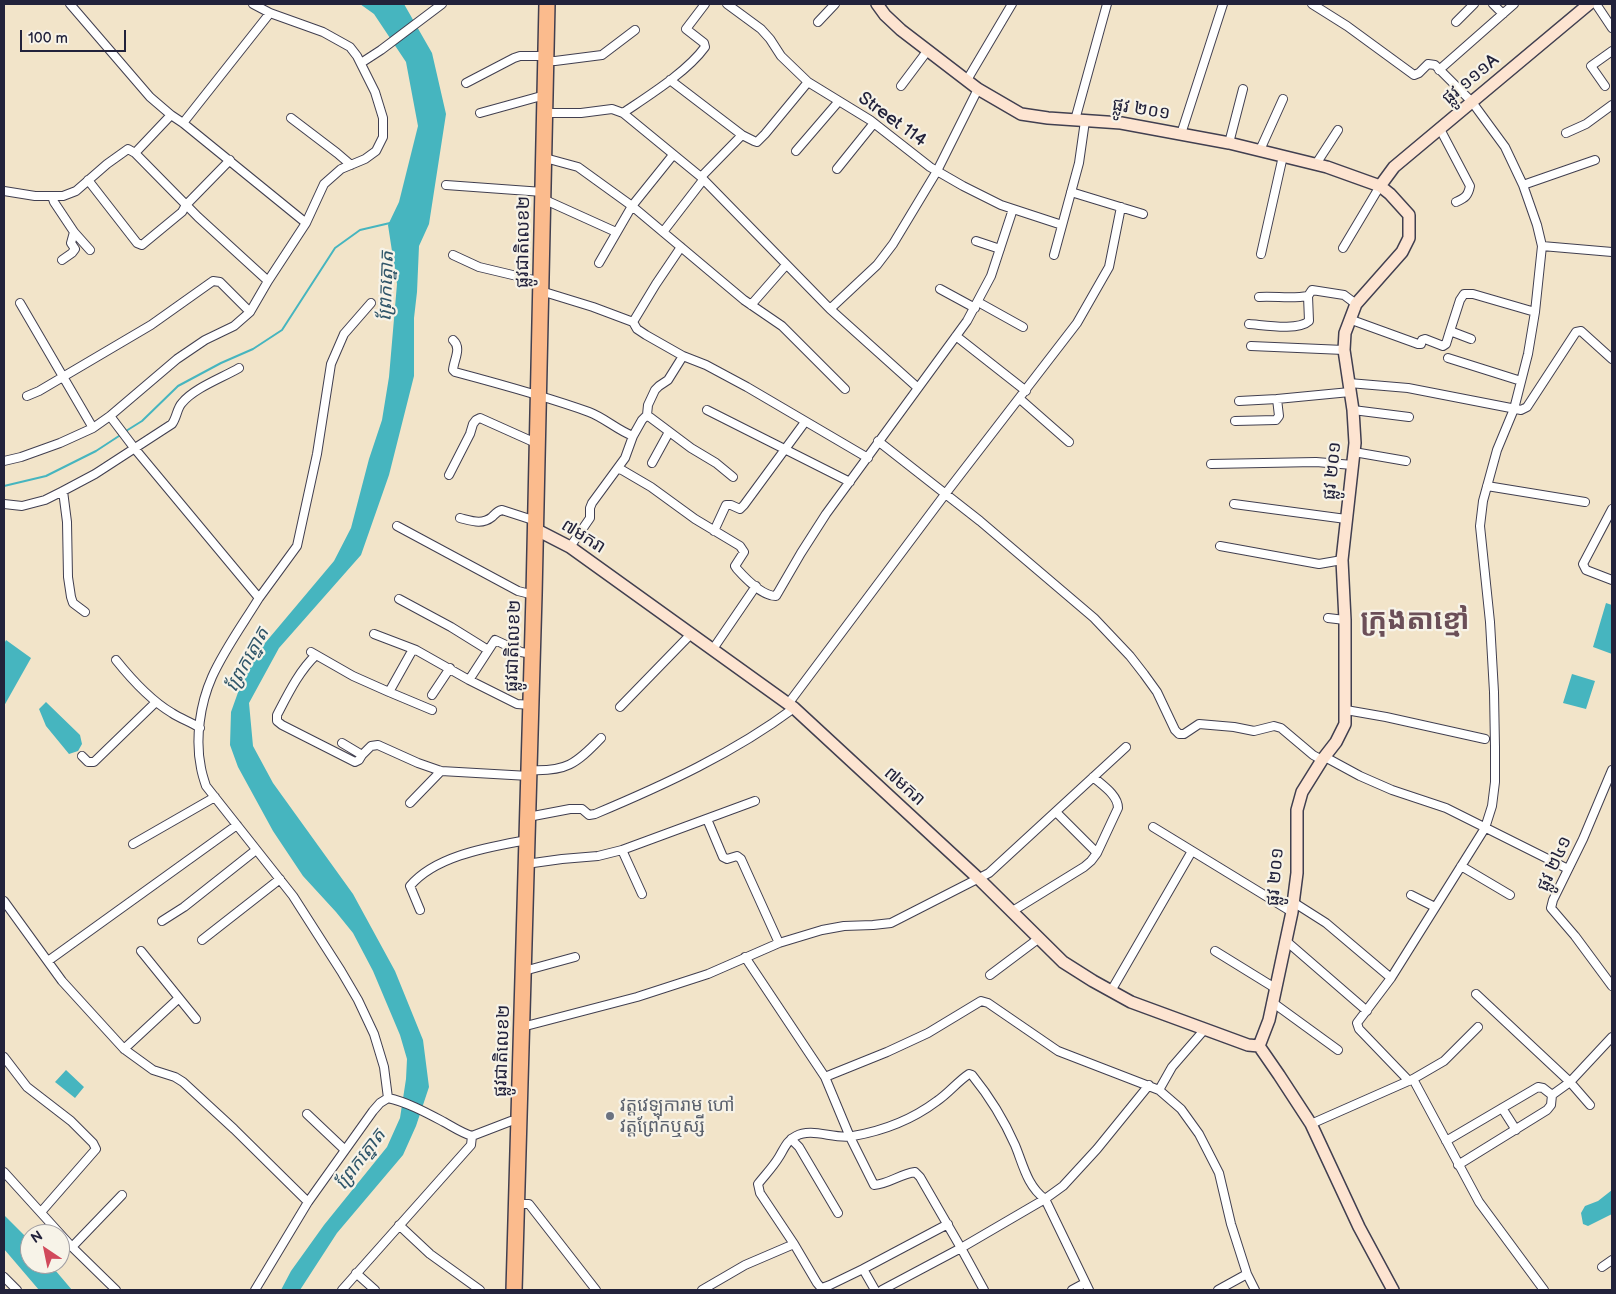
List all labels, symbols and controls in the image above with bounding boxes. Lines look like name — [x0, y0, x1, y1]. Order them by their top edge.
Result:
scale bar — [22, 20, 129, 52]
text: 100 m — [28, 29, 68, 48]
street label: ផ្លូវ ១១១A — [1438, 50, 1504, 110]
street label: Street 114 — [854, 88, 930, 152]
street label: ផ្លូវ ២០១ — [1110, 95, 1172, 125]
street label: ផ្លូវជាតិលេខ២ — [512, 196, 536, 288]
water label: ព្រែកត្នោត — [374, 251, 400, 321]
street label: ផ្លូវ ២០១ — [1319, 441, 1347, 501]
street label: ៧មករា — [557, 515, 609, 559]
street label: ផ្លូវជាតិលេខ២ — [502, 600, 526, 692]
district label: ក្រុងតាខ្មៅ — [1361, 605, 1469, 639]
water label: ព្រែកត្នោត — [221, 624, 275, 696]
street label: ៧មករា — [879, 763, 929, 811]
street label: ផ្លូវ ២៤១ — [1533, 833, 1577, 895]
street label: ផ្លូវ ២០១ — [1263, 847, 1289, 907]
street label: ផ្លូវជាតិលេខ២ — [491, 1005, 515, 1097]
place label: វត្តវេឡុការាម ហៅ វត្តព្រែកឬស្សី — [620, 1095, 735, 1138]
marker: វត្តវេឡុការាម ហៅ វត្តព្រែកឬស្សី — [604, 1110, 616, 1122]
water label: ព្រែកត្នោត — [331, 1125, 391, 1195]
north arrow — [20, 1224, 70, 1274]
text: N — [28, 1227, 46, 1247]

